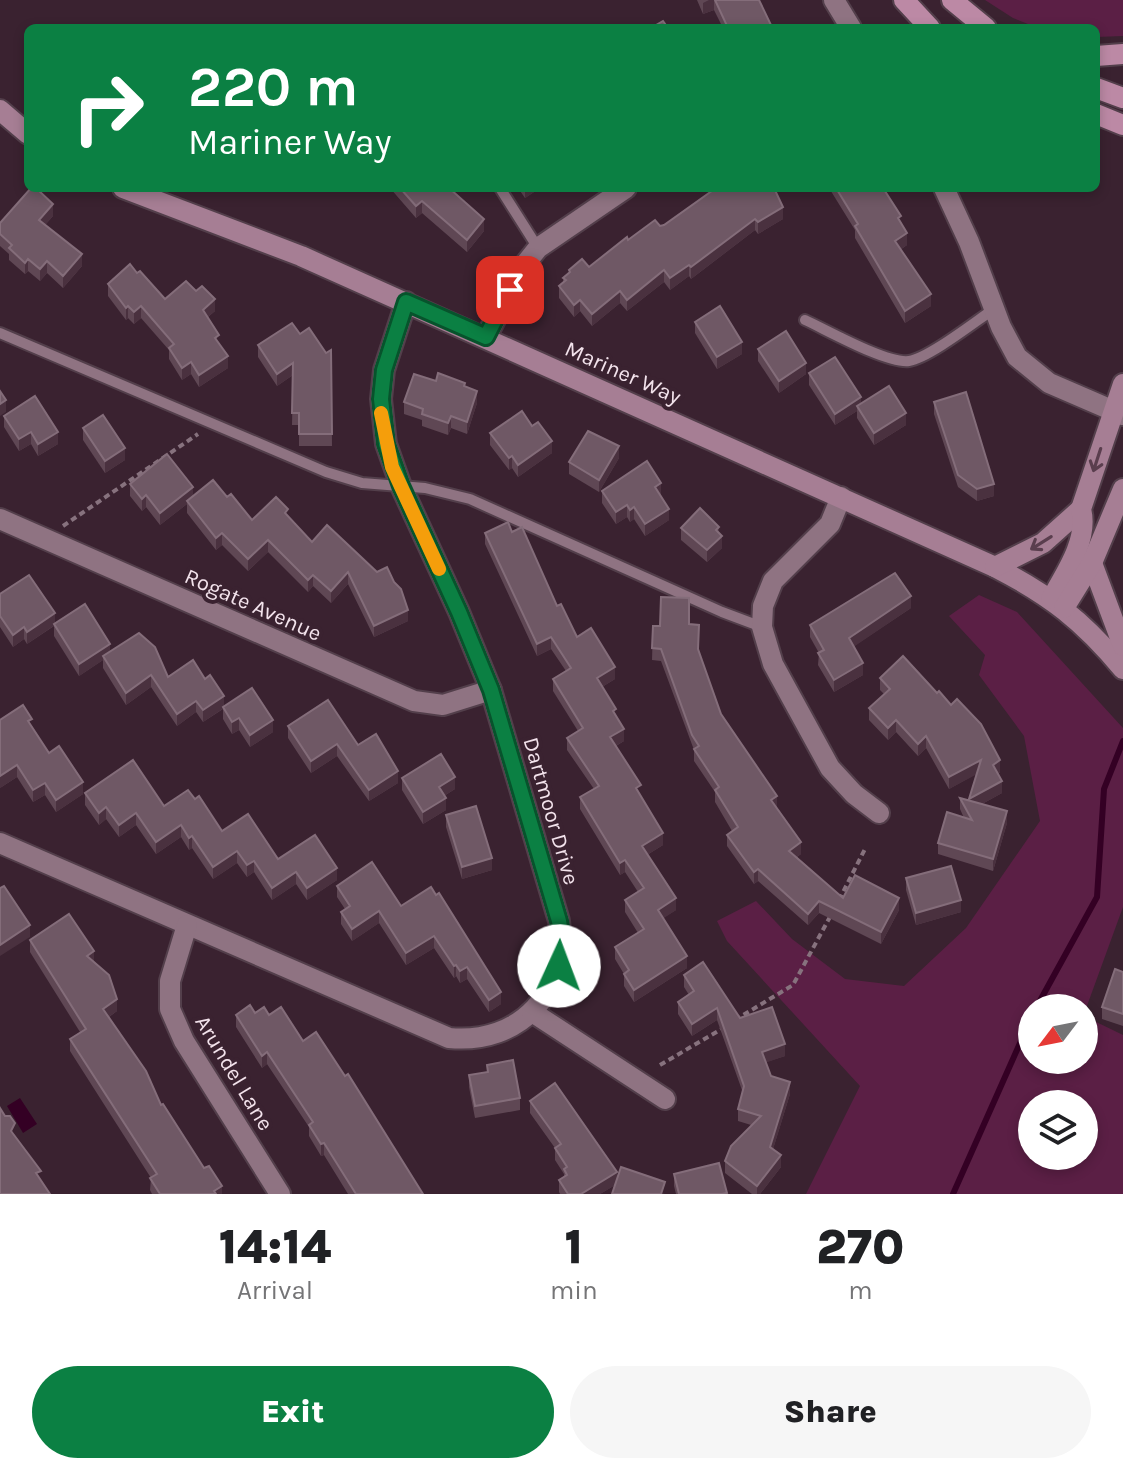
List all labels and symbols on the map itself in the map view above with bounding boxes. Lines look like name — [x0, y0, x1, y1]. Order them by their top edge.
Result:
pin — [476, 256, 544, 324]
street label: Mariner Way — [561, 336, 685, 410]
one-way arrow — [1089, 447, 1104, 472]
one-way arrow — [1031, 534, 1053, 551]
street label: Rogate Avenue — [180, 563, 326, 647]
street label: Dartmoor Drive — [518, 734, 584, 888]
position arrow — [517, 924, 601, 1008]
north arrow — [1018, 994, 1098, 1074]
street label: Arundel Lane — [189, 1011, 279, 1135]

